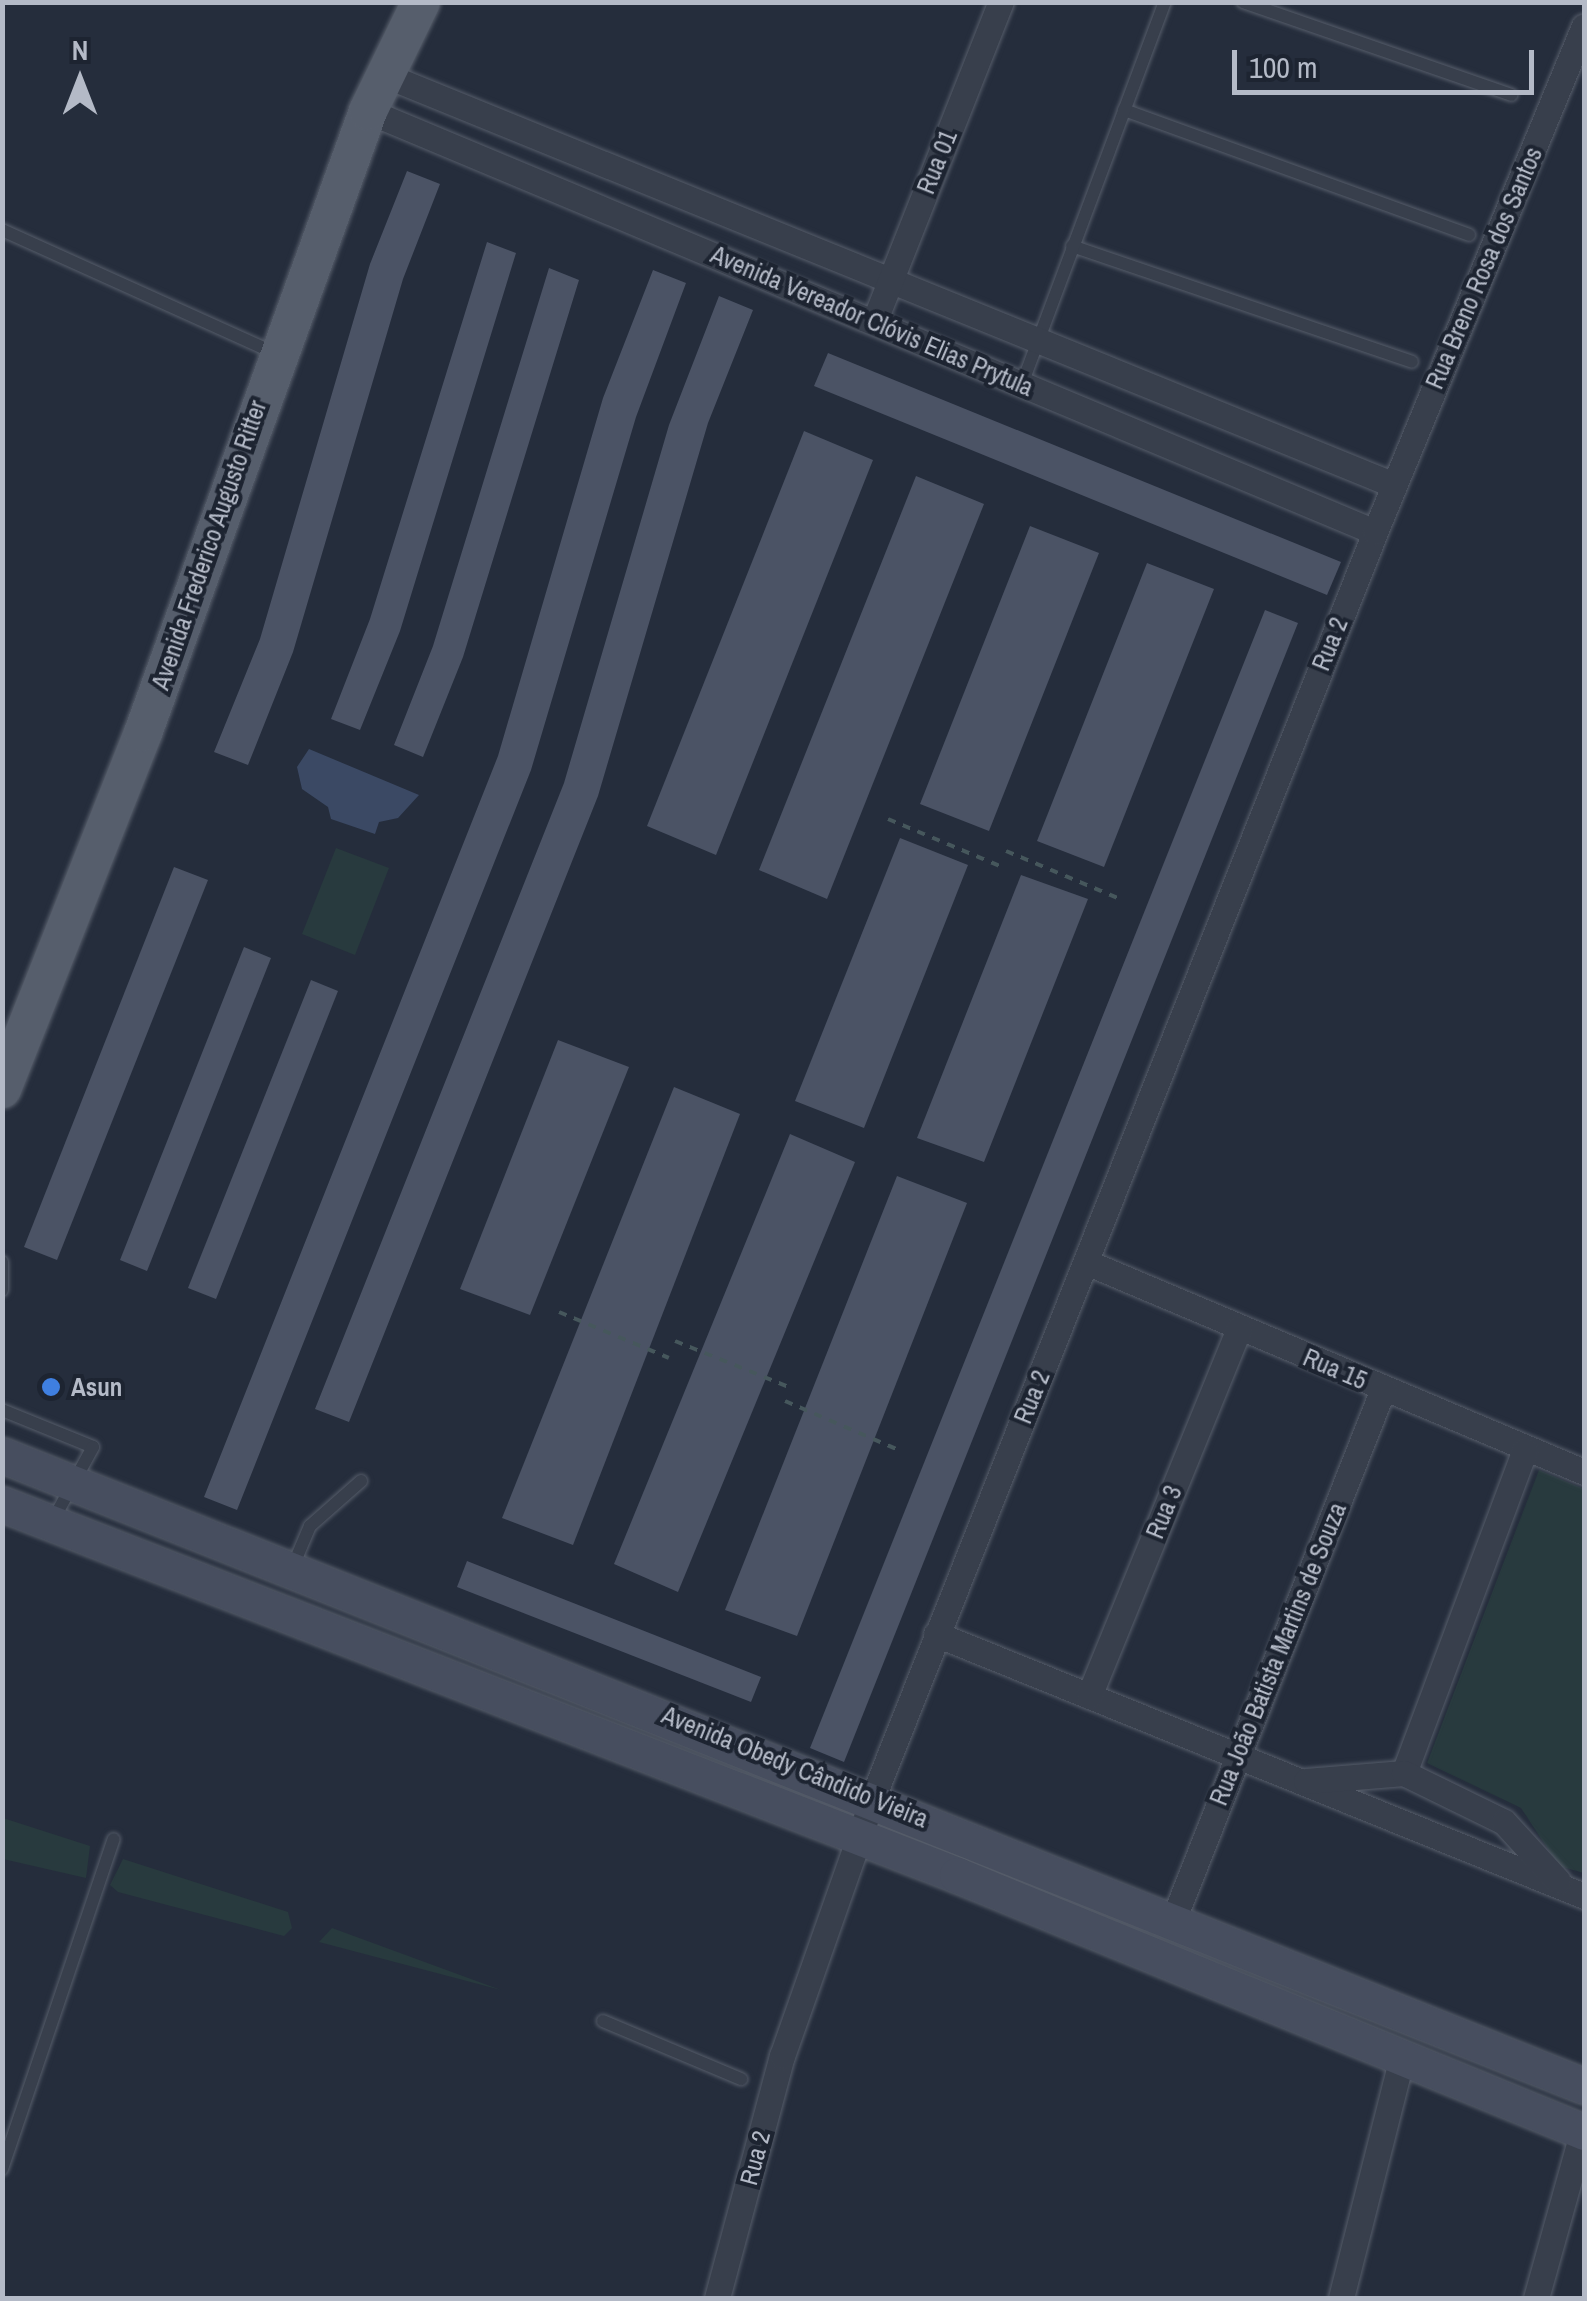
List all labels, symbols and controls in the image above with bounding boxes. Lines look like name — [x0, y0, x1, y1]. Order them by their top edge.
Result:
north arrow — [30, 30, 130, 130]
scale bar — [1237, 30, 1540, 92]
text: N — [72, 31, 88, 69]
text: 100 m — [1249, 47, 1317, 87]
street label: Rua 01 — [911, 126, 963, 198]
street label: Rua Breno Rosa dos Santos — [1419, 143, 1549, 393]
street label: Avenida Vereador Clóvis Elias Prytula — [706, 239, 1038, 403]
street label: Avenida Frederico Augusto Ritter — [145, 396, 273, 694]
street label: Rua 2 — [1306, 613, 1354, 675]
street label: Rua 15 — [1299, 1342, 1371, 1396]
street label: Rua 2 — [1008, 1366, 1056, 1428]
place label: Asun — [71, 1372, 122, 1402]
marker: Asun — [40, 1376, 62, 1398]
street label: Rua 3 — [1140, 1481, 1188, 1543]
street label: Rua João Batista Martins de Souza — [1203, 1498, 1353, 1810]
street label: Avenida Obedy Cândido Vieira — [658, 1700, 932, 1834]
street label: Rua 2 — [733, 2128, 777, 2188]

